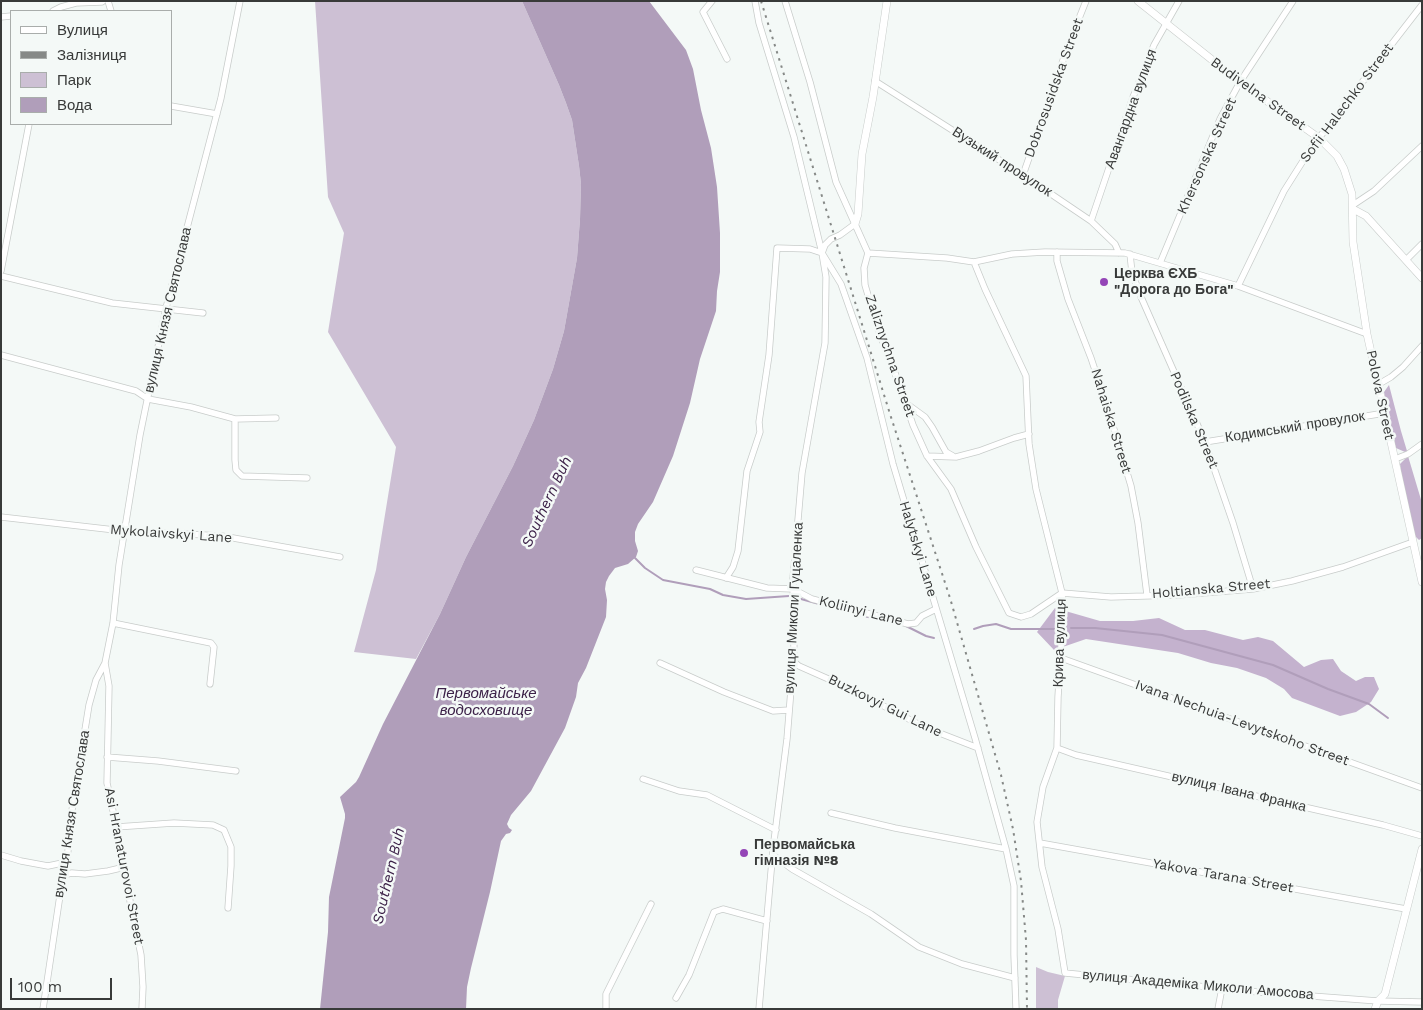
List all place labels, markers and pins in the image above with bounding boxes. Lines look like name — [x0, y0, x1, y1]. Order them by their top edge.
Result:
place label: Церква ЄХБ "Дорога до Бога" — [1114, 266, 1234, 298]
marker: Церква ЄХБ "Дорога до Бога" — [1098, 276, 1110, 288]
place label: Первомайська гімназія №8 — [754, 837, 855, 870]
marker: Первомайська гімназія №8 — [738, 847, 750, 859]

